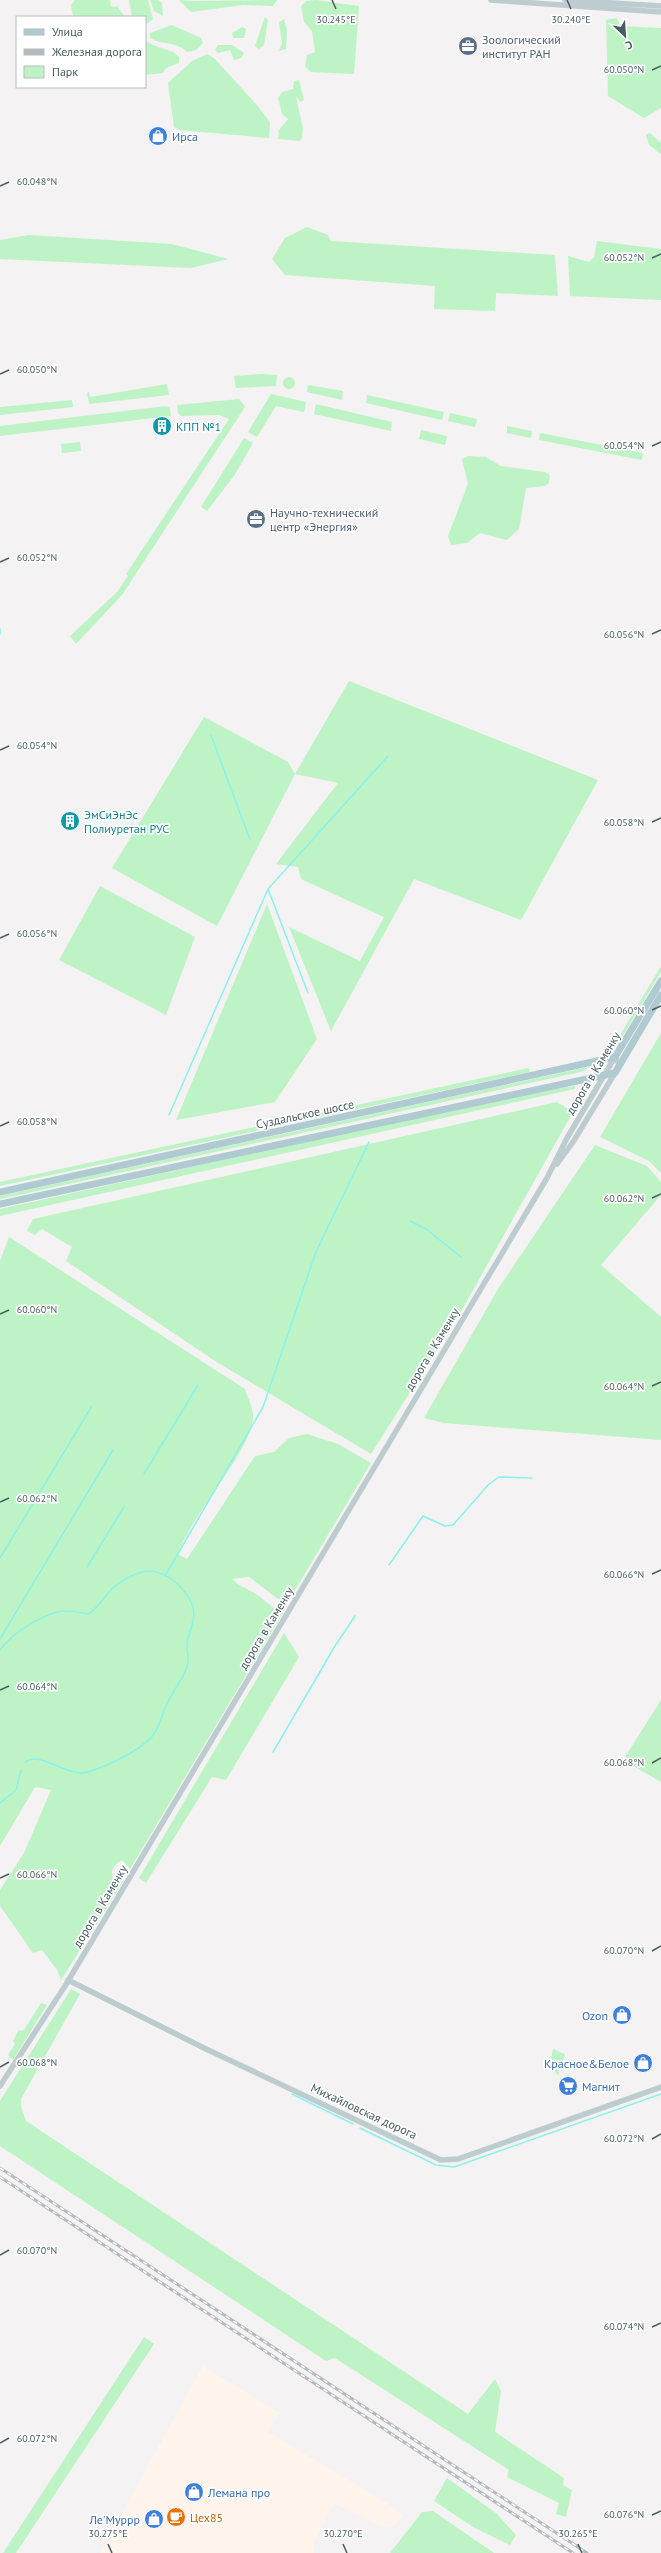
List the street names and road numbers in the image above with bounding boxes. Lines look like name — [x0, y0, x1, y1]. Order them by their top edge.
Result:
street label: дорога в Каменку — [562, 1029, 624, 1117]
street label: Суздальское шоссе — [255, 1096, 355, 1132]
street label: дорога в Каменку — [401, 1305, 463, 1393]
street label: дорога в Каменку — [235, 1584, 297, 1672]
street label: дорога в Каменку — [69, 1862, 131, 1950]
street label: Михайловская дорога — [309, 2080, 420, 2142]

